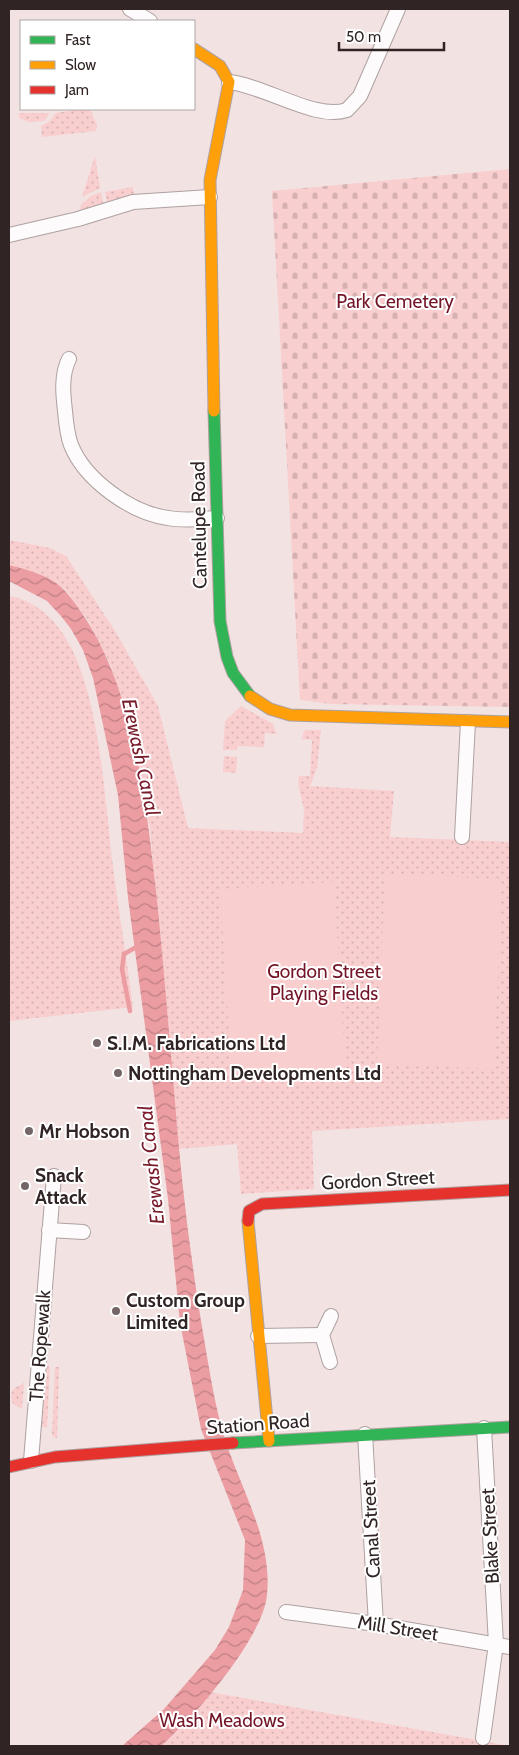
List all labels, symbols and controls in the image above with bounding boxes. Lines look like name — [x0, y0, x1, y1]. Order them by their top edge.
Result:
legend — [20, 20, 195, 110]
scale bar — [339, 20, 444, 52]
text: 50 m — [346, 28, 381, 46]
text: Fast — [65, 31, 90, 49]
text: Slow — [65, 56, 96, 74]
text: Jam — [64, 81, 89, 99]
park label: Park Cemetery — [336, 290, 454, 313]
street label: Cantelupe Road — [186, 461, 212, 589]
water label: Erewash Canal — [117, 696, 165, 818]
park label: Gordon Street Playing Fields — [267, 960, 381, 1005]
place label: S.I.M. Fabrications Ltd — [107, 1032, 286, 1055]
marker: S.I.M. Fabrications Ltd — [91, 1037, 103, 1049]
place label: Nottingham Developments Ltd — [128, 1062, 381, 1085]
marker: Nottingham Developments Ltd — [112, 1067, 124, 1079]
water label: Erewash Canal — [133, 1104, 169, 1225]
place label: Mr Hobson — [39, 1120, 130, 1143]
marker: Mr Hobson — [23, 1125, 35, 1137]
place label: Snack Attack — [35, 1164, 88, 1209]
street label: Gordon Street — [321, 1166, 436, 1194]
marker: Snack Attack — [19, 1180, 31, 1192]
street label: The Ropewalk — [25, 1289, 55, 1403]
place label: Custom Group Limited — [126, 1289, 245, 1334]
marker: Custom Group Limited — [110, 1305, 122, 1317]
street label: Station Road — [206, 1409, 310, 1439]
street label: Canal Street — [357, 1479, 385, 1579]
street label: Blake Street — [476, 1487, 504, 1584]
street label: Mill Street — [356, 1610, 441, 1646]
park label: Wash Meadows — [159, 1709, 285, 1732]

